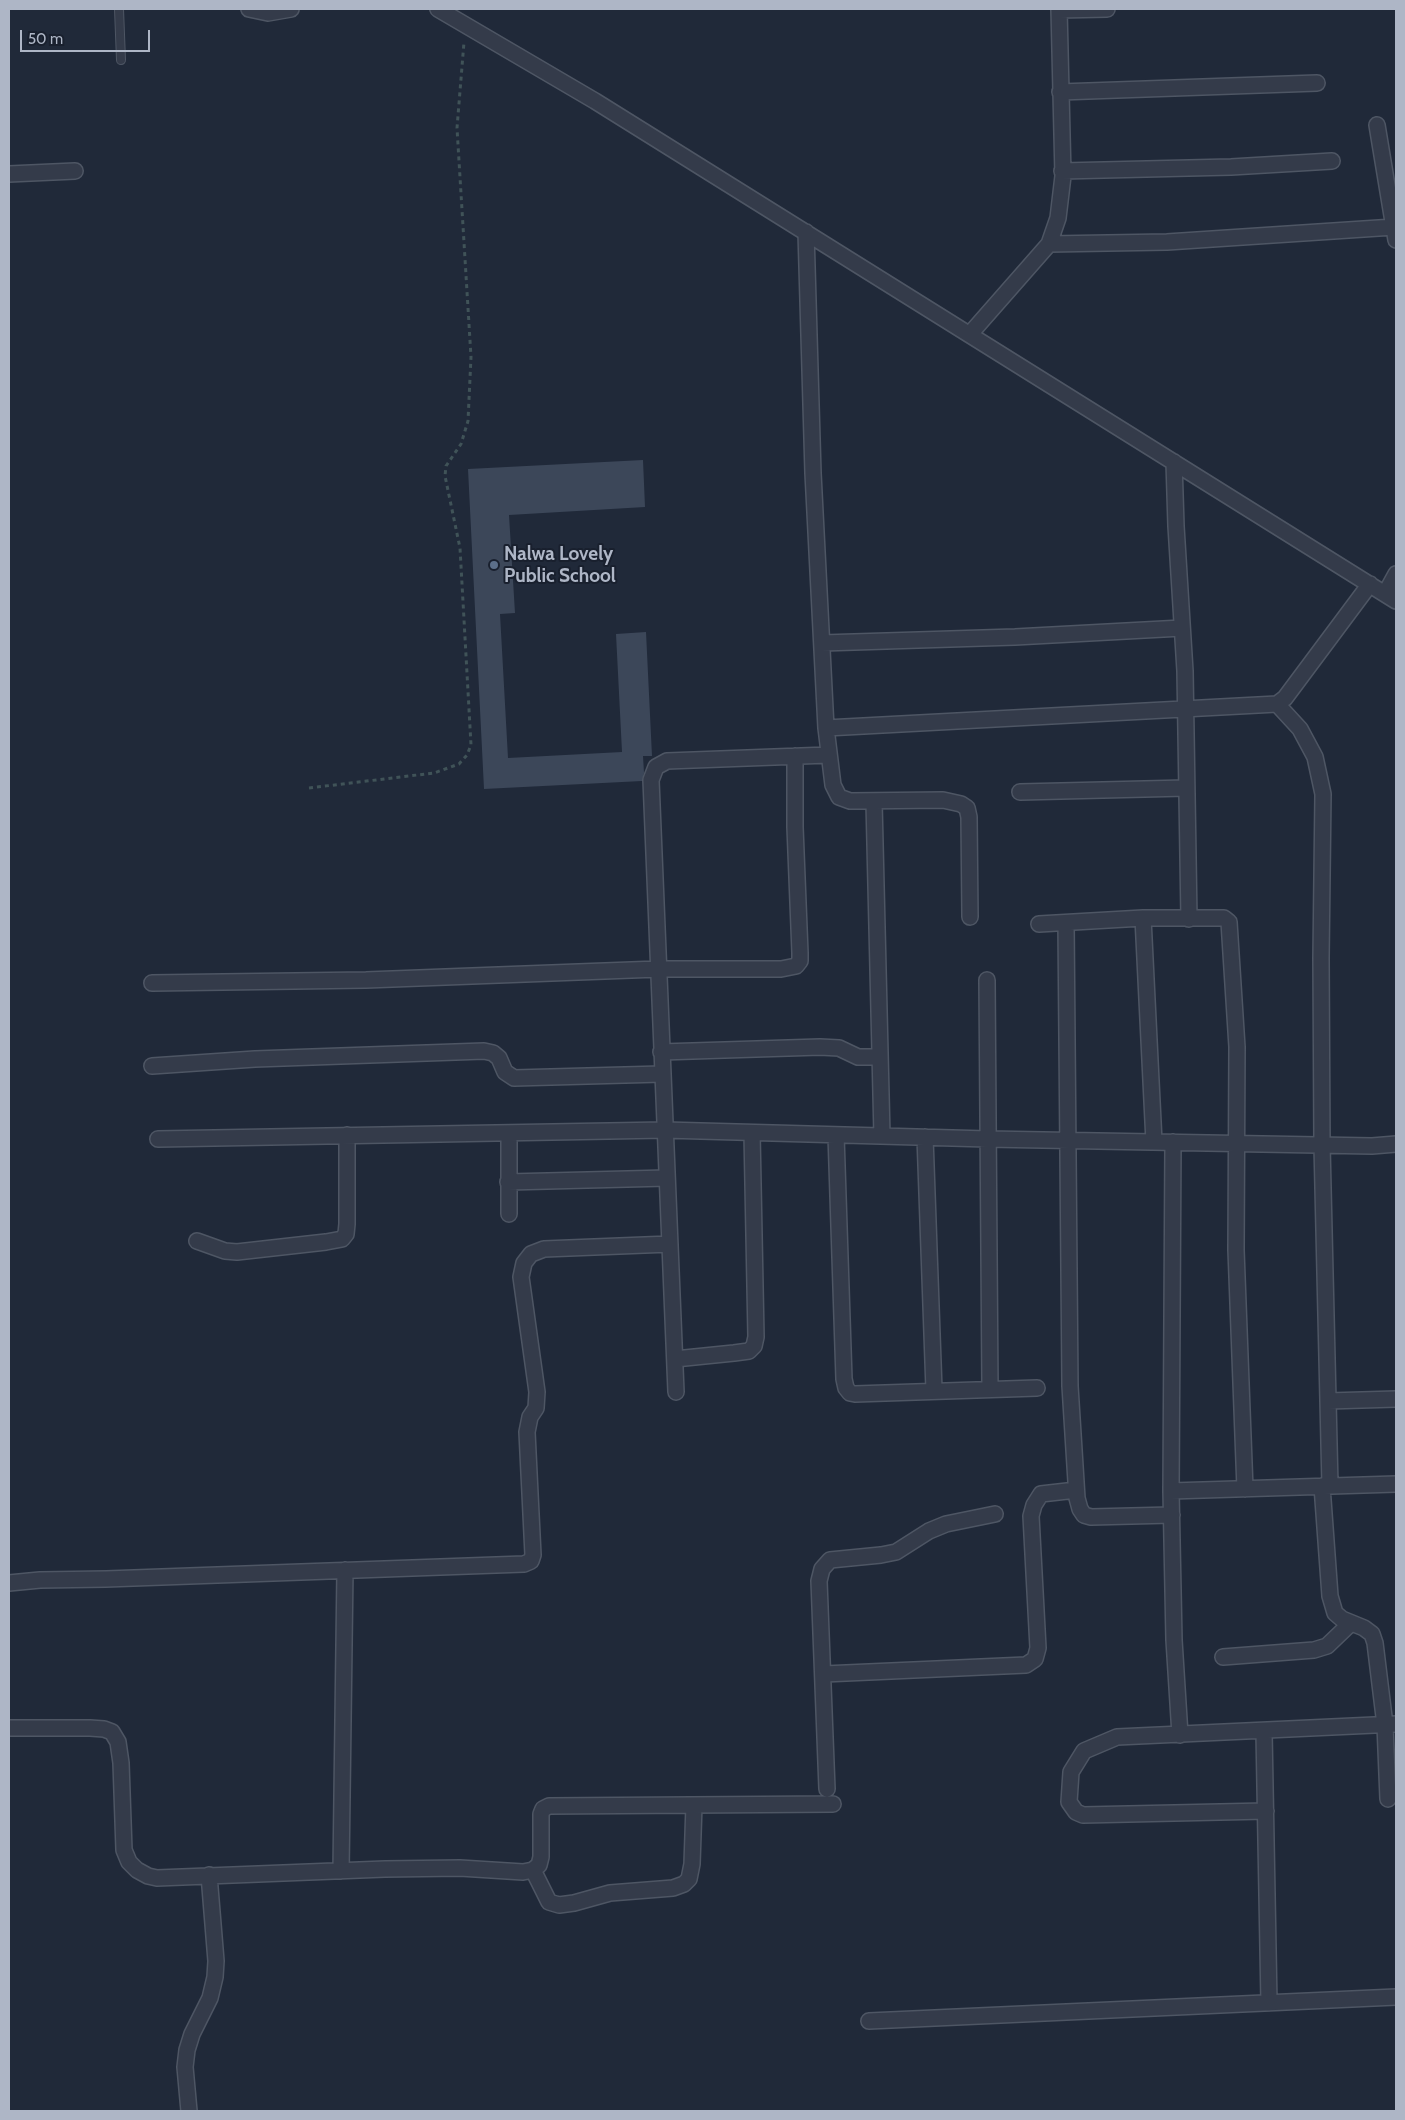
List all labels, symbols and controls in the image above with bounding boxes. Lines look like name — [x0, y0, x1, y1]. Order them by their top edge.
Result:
scale bar — [22, 20, 152, 52]
text: 50 m — [28, 30, 63, 48]
place label: Nalwa Lovely Public School — [504, 543, 616, 587]
marker: Nalwa Lovely Public School — [488, 559, 500, 571]

